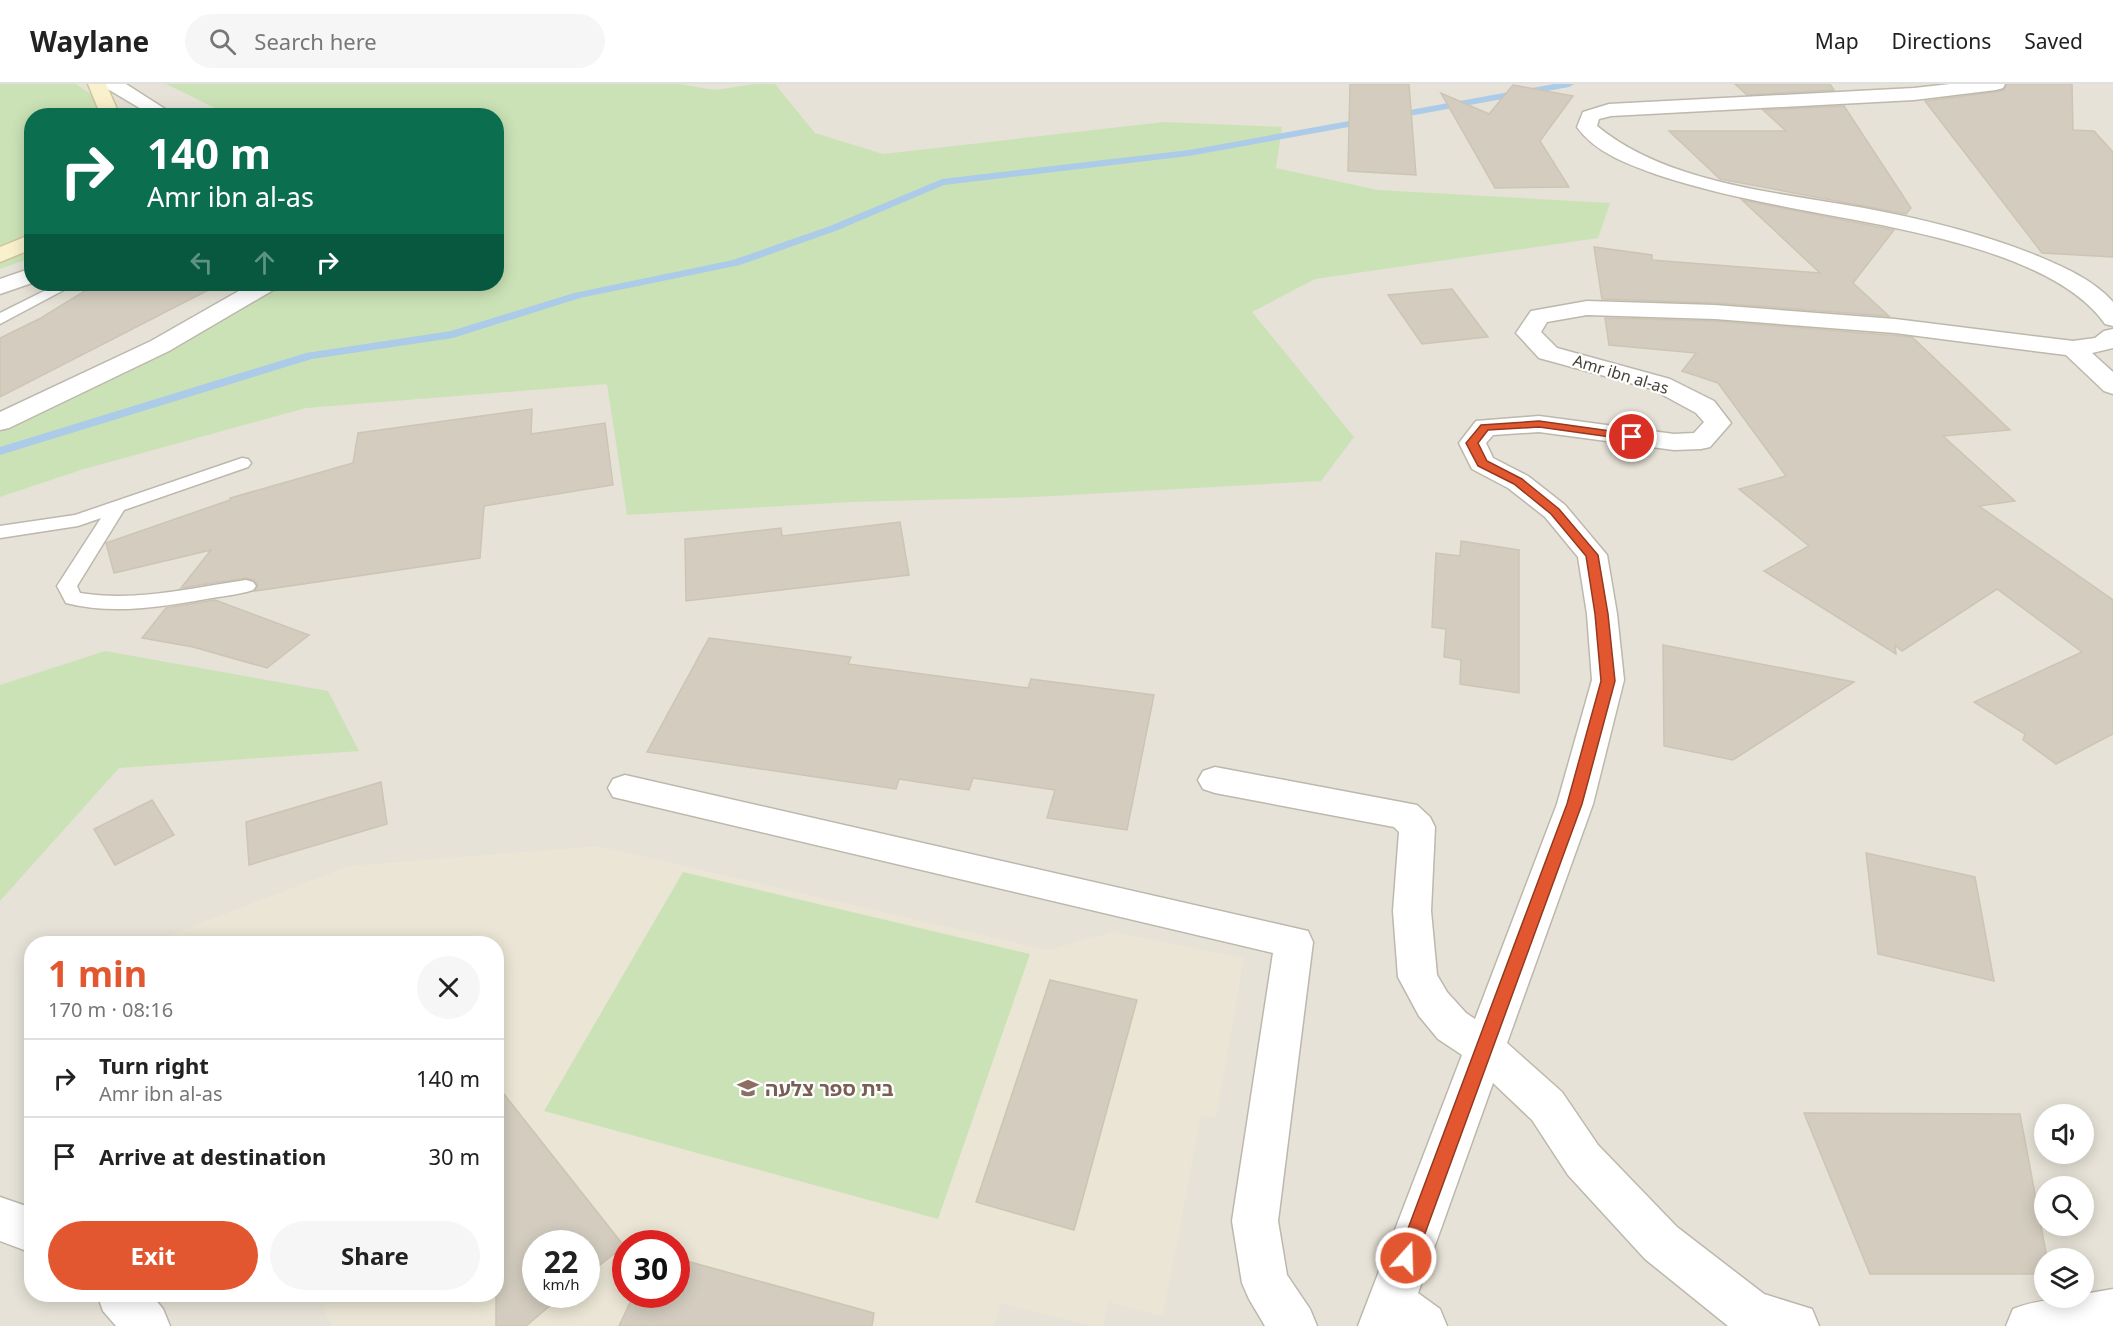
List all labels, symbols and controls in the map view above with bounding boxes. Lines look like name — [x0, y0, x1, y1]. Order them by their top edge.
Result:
search box — [185, 14, 605, 68]
text: Waylane — [30, 22, 149, 60]
icon: search — [206, 25, 239, 58]
text: Search here — [254, 26, 377, 56]
text: Map — [1815, 27, 1859, 55]
text: Directions — [1892, 27, 1991, 55]
text: Saved — [2024, 27, 2083, 55]
text: 140 m — [147, 124, 271, 181]
icon: right — [48, 132, 126, 210]
text: Amr ibn al-as — [147, 178, 314, 215]
icon: left — [185, 246, 218, 279]
icon: ahead — [248, 246, 281, 279]
icon: right — [311, 246, 344, 279]
street label: Amr ibn al-as — [1571, 349, 1671, 399]
pin — [1606, 411, 1657, 462]
icon: arrive — [1615, 420, 1648, 453]
text: 1 min — [48, 949, 147, 998]
button: close — [417, 956, 480, 1019]
text: 170 m · 08:16 — [48, 996, 173, 1023]
text: Turn right — [99, 1050, 209, 1080]
icon: right — [48, 1062, 81, 1095]
text: 140 m — [416, 1063, 480, 1093]
place label: בית ספר צלעה — [765, 1075, 894, 1102]
school or university icon: בית ספר צלעה — [736, 1076, 760, 1100]
text: Amr ibn al-as — [99, 1080, 223, 1107]
map controls — [2034, 1104, 2094, 1308]
button: sound — [2034, 1104, 2094, 1164]
icon: arrive — [48, 1140, 81, 1173]
text: Arrive at destination — [99, 1141, 326, 1171]
text: 30 m — [429, 1141, 480, 1171]
button: search — [2034, 1176, 2094, 1236]
button: Exit — [48, 1221, 258, 1290]
button: Share — [270, 1221, 480, 1290]
position arrow — [1374, 1226, 1438, 1290]
speed limit sign: 30 — [612, 1230, 690, 1308]
text: 22 — [544, 1241, 578, 1282]
button: layers — [2034, 1248, 2094, 1308]
text: km/h — [543, 1274, 579, 1294]

